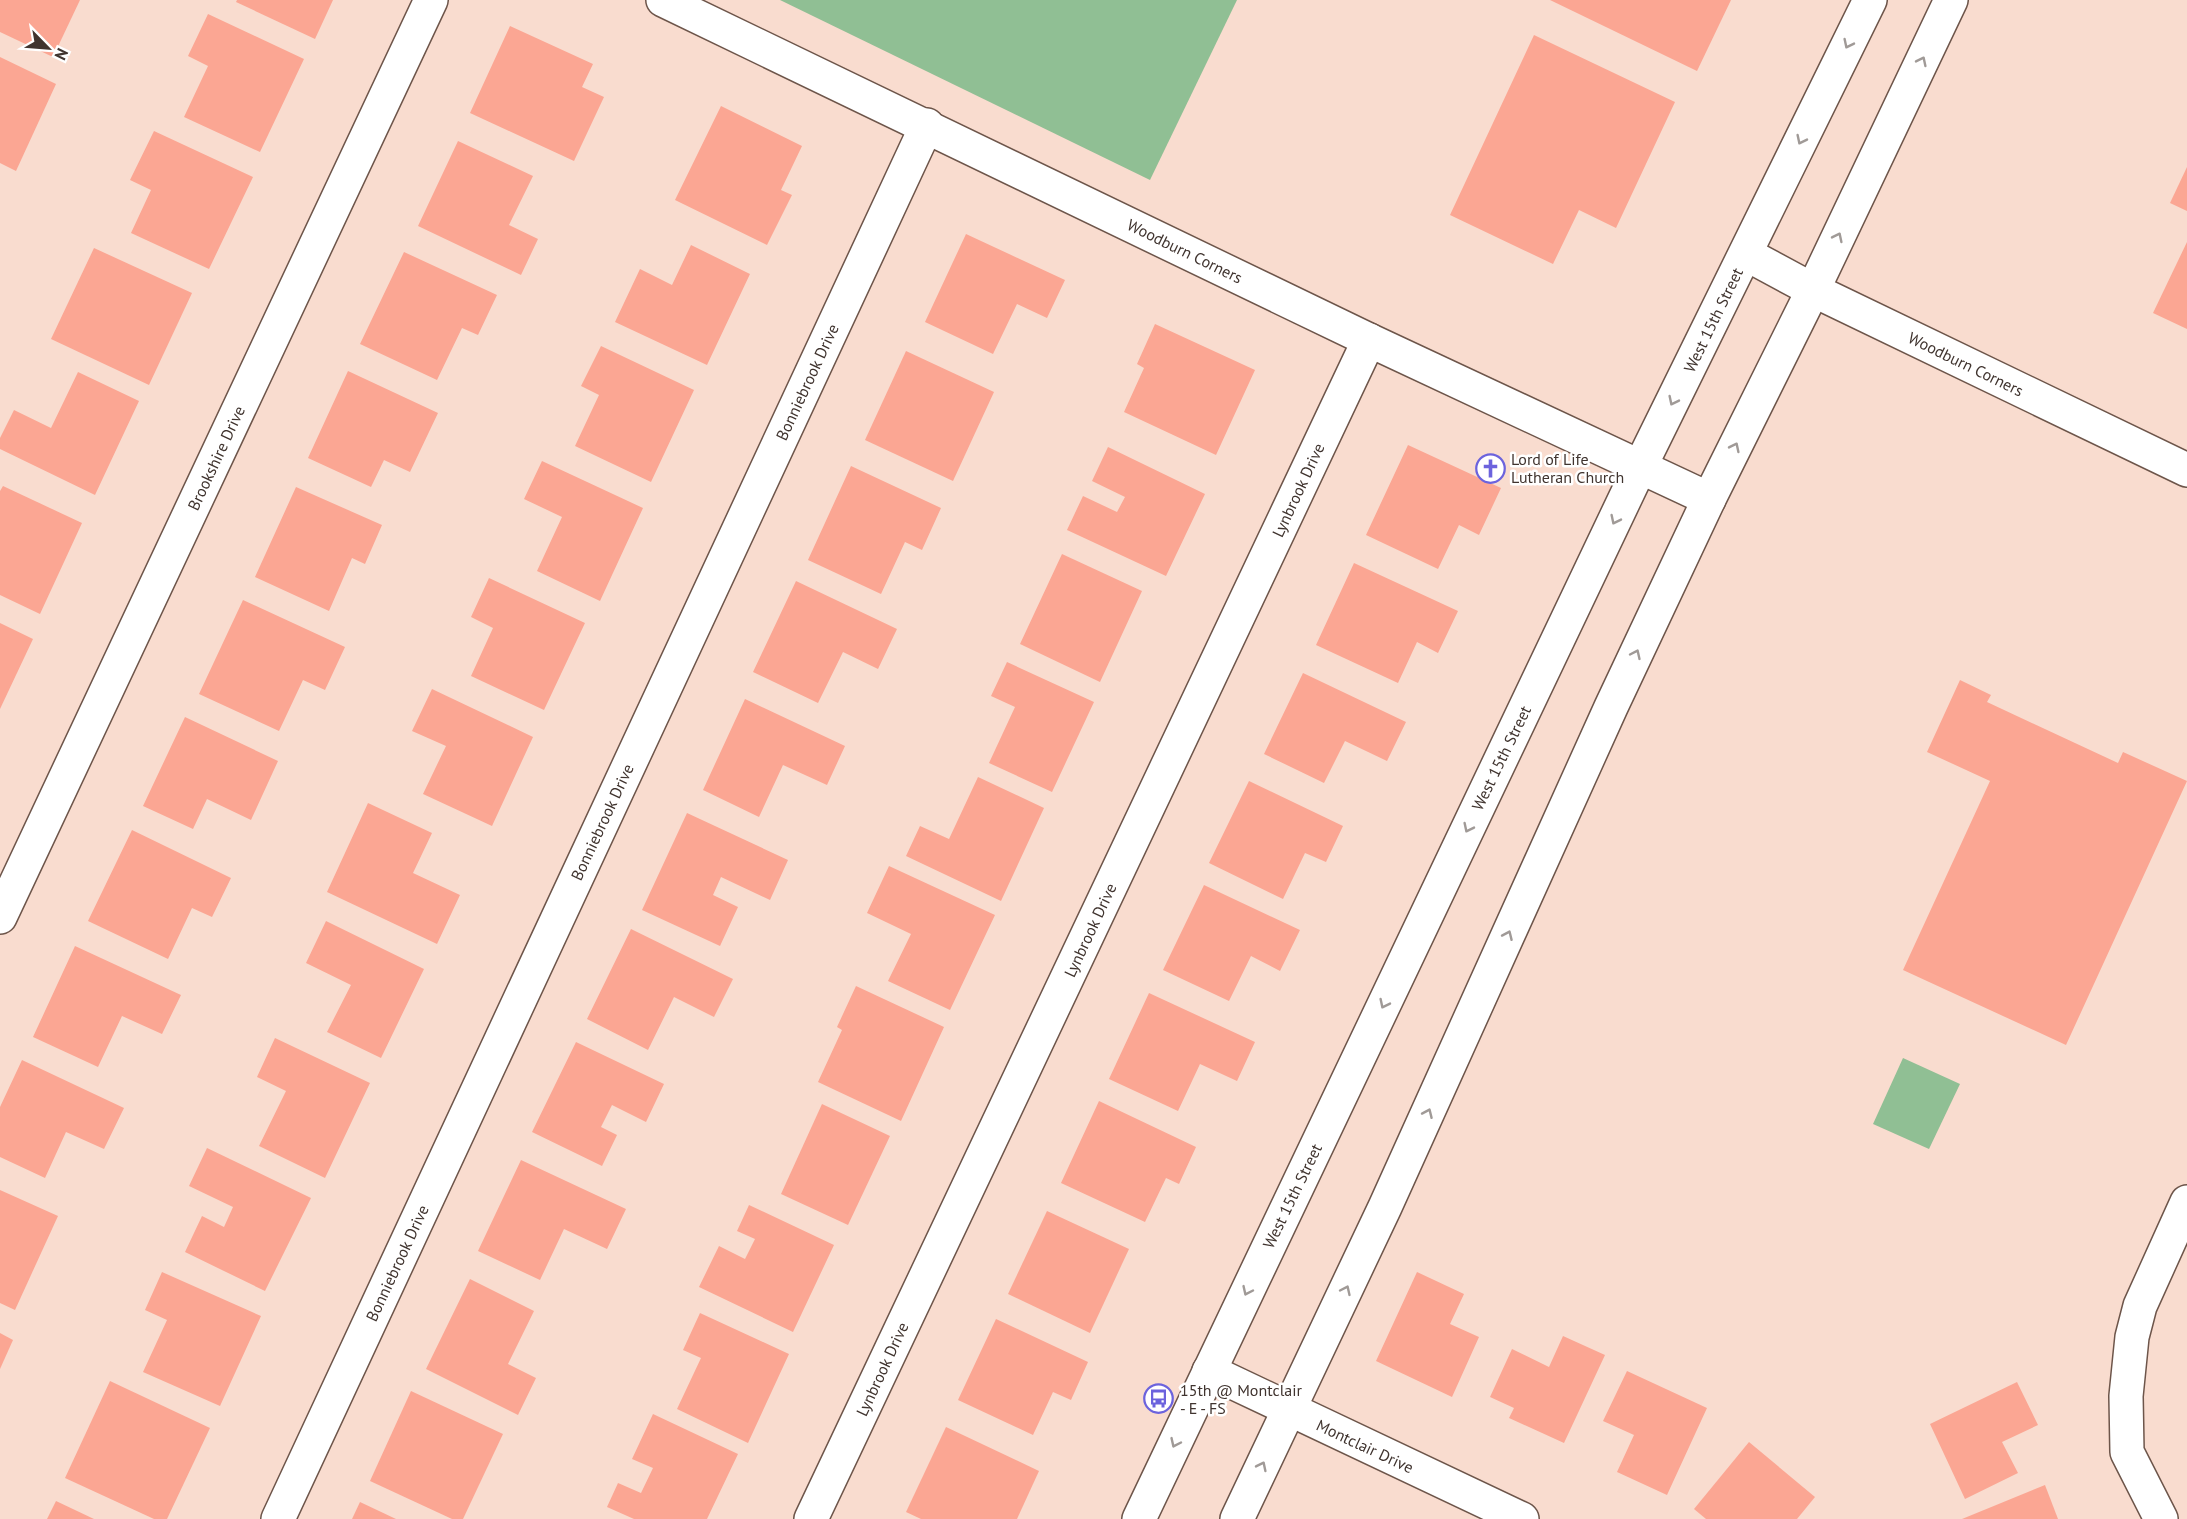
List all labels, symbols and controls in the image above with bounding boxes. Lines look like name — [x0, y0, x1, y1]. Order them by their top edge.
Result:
north arrow — [18, 18, 78, 78]
one-way arrow — [1844, 37, 1856, 48]
text: N — [50, 45, 73, 63]
one-way arrow — [1915, 57, 1926, 68]
one-way arrow — [1797, 134, 1809, 145]
street label: Woodburn Corners — [1124, 214, 1246, 288]
one-way arrow — [1830, 233, 1842, 244]
street label: West 15th Street — [1679, 264, 1747, 376]
street label: Bonniebrook Drive — [771, 320, 843, 444]
street label: Woodburn Corners — [1905, 327, 2027, 401]
one-way arrow — [1669, 394, 1681, 405]
street label: Brookshire Drive — [183, 403, 249, 513]
street label: Lynbrook Drive — [1267, 440, 1329, 540]
one-way arrow — [1728, 442, 1740, 453]
place label: Lord of Life Lutheran Church — [1511, 449, 1624, 487]
church icon: Lord of Life Lutheran Church — [1474, 452, 1506, 484]
one-way arrow — [1611, 513, 1623, 524]
one-way arrow — [1629, 649, 1641, 660]
street label: West 15th Street — [1467, 702, 1535, 814]
street label: Bonniebrook Drive — [566, 760, 638, 884]
one-way arrow — [1463, 822, 1475, 833]
street label: Lynbrook Drive — [1059, 880, 1121, 980]
one-way arrow — [1501, 931, 1513, 942]
one-way arrow — [1379, 998, 1391, 1009]
one-way arrow — [1420, 1109, 1432, 1120]
street label: West 15th Street — [1258, 1140, 1326, 1252]
street label: Bonniebrook Drive — [361, 1201, 433, 1325]
one-way arrow — [1242, 1285, 1254, 1296]
one-way arrow — [1338, 1286, 1350, 1297]
street label: Lynbrook Drive — [851, 1319, 913, 1419]
place label: 15th @ Montclair - E - FS — [1180, 1380, 1303, 1418]
bus stop icon: 15th @ Montclair - E - FS — [1143, 1383, 1175, 1415]
street label: Montclair Drive — [1313, 1415, 1417, 1477]
one-way arrow — [1170, 1436, 1182, 1447]
one-way arrow — [1255, 1462, 1267, 1473]

